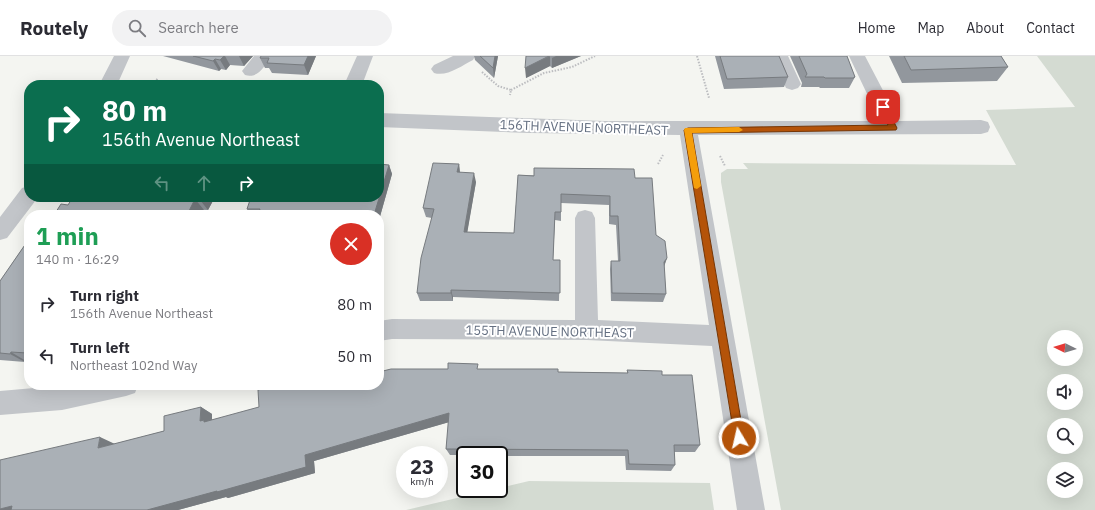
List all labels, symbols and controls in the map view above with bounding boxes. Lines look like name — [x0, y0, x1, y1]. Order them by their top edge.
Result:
search box — [112, 10, 392, 46]
text: Routely — [20, 16, 88, 40]
icon: search — [126, 17, 148, 39]
text: Search here — [158, 18, 239, 37]
text: Home — [858, 19, 895, 37]
text: Map — [917, 19, 944, 37]
text: About — [966, 19, 1004, 37]
text: Contact — [1026, 19, 1075, 37]
pin — [866, 90, 900, 124]
text: 80 m — [102, 92, 167, 129]
icon: right — [36, 96, 88, 148]
icon: arrive — [872, 96, 894, 118]
street label: 156TH AVENUE NORTHEAST — [499, 116, 669, 139]
text: 156th Avenue Northeast — [102, 128, 300, 151]
icon: left — [151, 172, 173, 194]
icon: ahead — [193, 172, 215, 194]
icon: right — [235, 172, 257, 194]
text: 1 min — [36, 220, 99, 252]
button: close — [330, 223, 372, 265]
text: 140 m · 16:29 — [36, 251, 119, 268]
text: Turn right — [70, 286, 139, 305]
icon: right — [36, 293, 58, 315]
text: 80 m — [337, 295, 372, 314]
text: 156th Avenue Northeast — [70, 305, 213, 322]
street label: 155TH AVENUE NORTHEAST — [465, 322, 635, 341]
north arrow — [1047, 330, 1083, 366]
map controls — [1047, 330, 1083, 498]
text: Turn left — [70, 338, 130, 357]
icon: left — [36, 345, 58, 367]
text: 50 m — [337, 347, 372, 366]
text: Northeast 102nd Way — [70, 357, 197, 374]
button: sound — [1047, 374, 1083, 410]
position arrow — [718, 417, 760, 459]
button: search — [1047, 418, 1083, 454]
speed limit sign: 30 — [456, 446, 508, 498]
text: 23 — [410, 453, 434, 480]
button: layers — [1047, 462, 1083, 498]
text: km/h — [410, 475, 434, 488]

